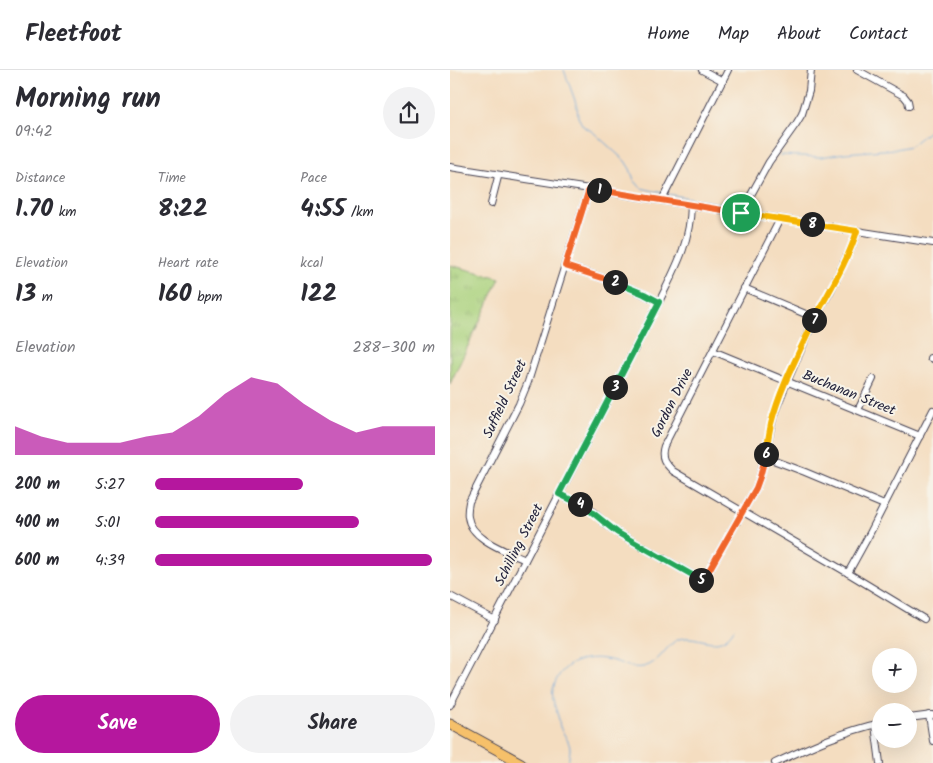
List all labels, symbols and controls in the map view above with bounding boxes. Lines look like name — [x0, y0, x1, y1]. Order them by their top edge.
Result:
text: Fleetfoot — [25, 15, 122, 54]
text: Home — [647, 20, 690, 49]
text: Map — [718, 20, 749, 49]
text: About — [777, 20, 821, 49]
text: Contact — [849, 20, 908, 49]
text: Morning run — [15, 77, 161, 122]
button: share — [383, 87, 435, 139]
text: 09:42 — [15, 119, 53, 144]
text: Distance — [15, 167, 65, 189]
text: Time — [158, 167, 186, 189]
text: Pace — [300, 167, 327, 189]
pin: 1 — [586, 178, 612, 202]
text: 1 — [597, 179, 602, 201]
text: 1.70 — [15, 189, 53, 229]
text: 8:22 — [158, 189, 208, 229]
text: 4:55 — [300, 189, 345, 229]
pin — [720, 192, 762, 234]
icon: arrive — [727, 199, 755, 227]
text: km — [53, 201, 76, 223]
text: /km — [345, 201, 374, 223]
pin: 8 — [800, 212, 824, 236]
text: 8 — [808, 213, 817, 235]
text: Elevation — [15, 252, 68, 274]
text: Heart rate — [158, 252, 219, 274]
text: kcal — [300, 252, 323, 274]
pin: 2 — [602, 270, 628, 294]
text: 2 — [611, 271, 620, 293]
text: 13 — [15, 274, 36, 314]
text: 160 — [158, 274, 192, 314]
text: 122 — [300, 274, 337, 314]
text: m — [36, 286, 53, 308]
text: bpm — [192, 286, 222, 308]
pin: 7 — [802, 308, 826, 332]
text: 7 — [811, 309, 818, 331]
text: Elevation — [15, 335, 76, 360]
text: 288–300 m — [352, 335, 435, 360]
street label: Suffield Street — [477, 355, 533, 442]
street label: Gordon Drive — [645, 364, 699, 441]
street label: Buchanan Street — [799, 364, 899, 422]
pin: 3 — [602, 374, 628, 400]
text: 3 — [612, 376, 619, 398]
pin: 6 — [754, 442, 778, 466]
text: 6 — [763, 443, 770, 465]
text: 200 m — [15, 472, 60, 497]
text: 5:27 — [95, 472, 124, 497]
pin: 4 — [568, 492, 592, 516]
text: 4 — [577, 493, 584, 515]
street label: Schilling Street — [489, 499, 549, 590]
text: 400 m — [15, 510, 59, 535]
text: 5:01 — [95, 510, 121, 535]
text: 600 m — [15, 548, 59, 573]
text: 4:39 — [95, 548, 125, 573]
pin: 5 — [688, 568, 714, 592]
text: 5 — [698, 569, 705, 591]
map controls — [872, 648, 917, 748]
button: + — [872, 648, 917, 693]
button: Save — [15, 695, 220, 753]
button: Share — [230, 695, 435, 753]
button: − — [872, 703, 917, 748]

